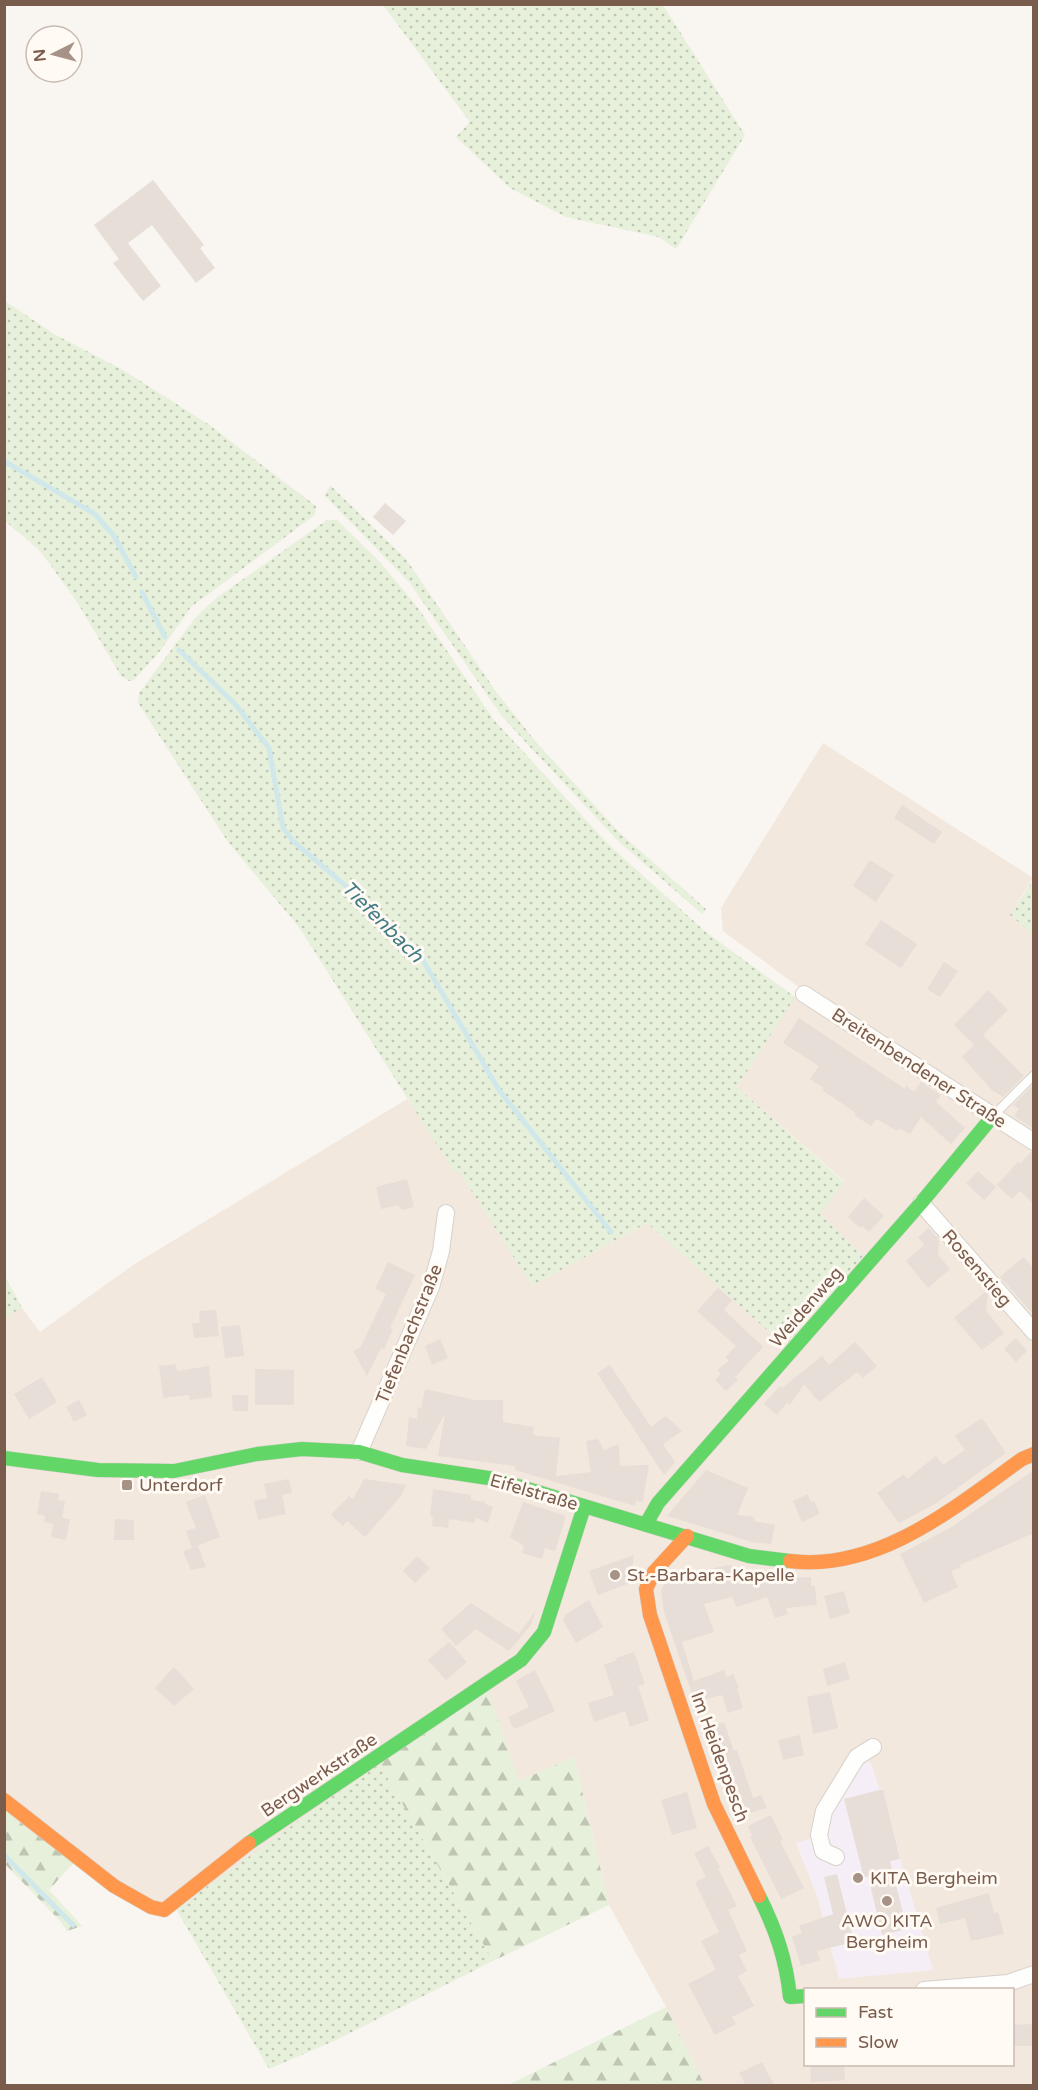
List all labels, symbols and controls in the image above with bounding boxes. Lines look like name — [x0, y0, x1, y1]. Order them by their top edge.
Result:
north arrow — [24, 24, 84, 84]
text: N — [29, 48, 51, 63]
water label: Tiefenbach — [336, 876, 428, 968]
street label: Breitenbendener Straße — [827, 1003, 1011, 1133]
street label: Rosenstieg — [938, 1225, 1016, 1311]
street label: Tiefenbachstraße — [371, 1261, 447, 1407]
street label: Weidenweg — [765, 1262, 847, 1352]
street label: Eifelstraße — [487, 1469, 581, 1515]
place label: Unterdorf — [139, 1474, 223, 1496]
marker: Unterdorf — [120, 1478, 134, 1492]
place label: St.-Barbara-Kapelle — [627, 1564, 795, 1586]
marker: St.-Barbara-Kapelle — [608, 1568, 622, 1582]
street label: Im Heidenpesch — [686, 1689, 754, 1825]
street label: Bergwerkstraße — [257, 1728, 381, 1822]
place label: KITA Bergheim — [870, 1867, 998, 1889]
marker: KITA Bergheim — [851, 1871, 865, 1885]
marker: AWO KITA Bergheim — [880, 1894, 894, 1908]
place label: AWO KITA Bergheim — [841, 1910, 933, 1953]
legend — [804, 1988, 1014, 2066]
text: Fast — [858, 2001, 893, 2023]
text: Slow — [858, 2031, 899, 2053]

